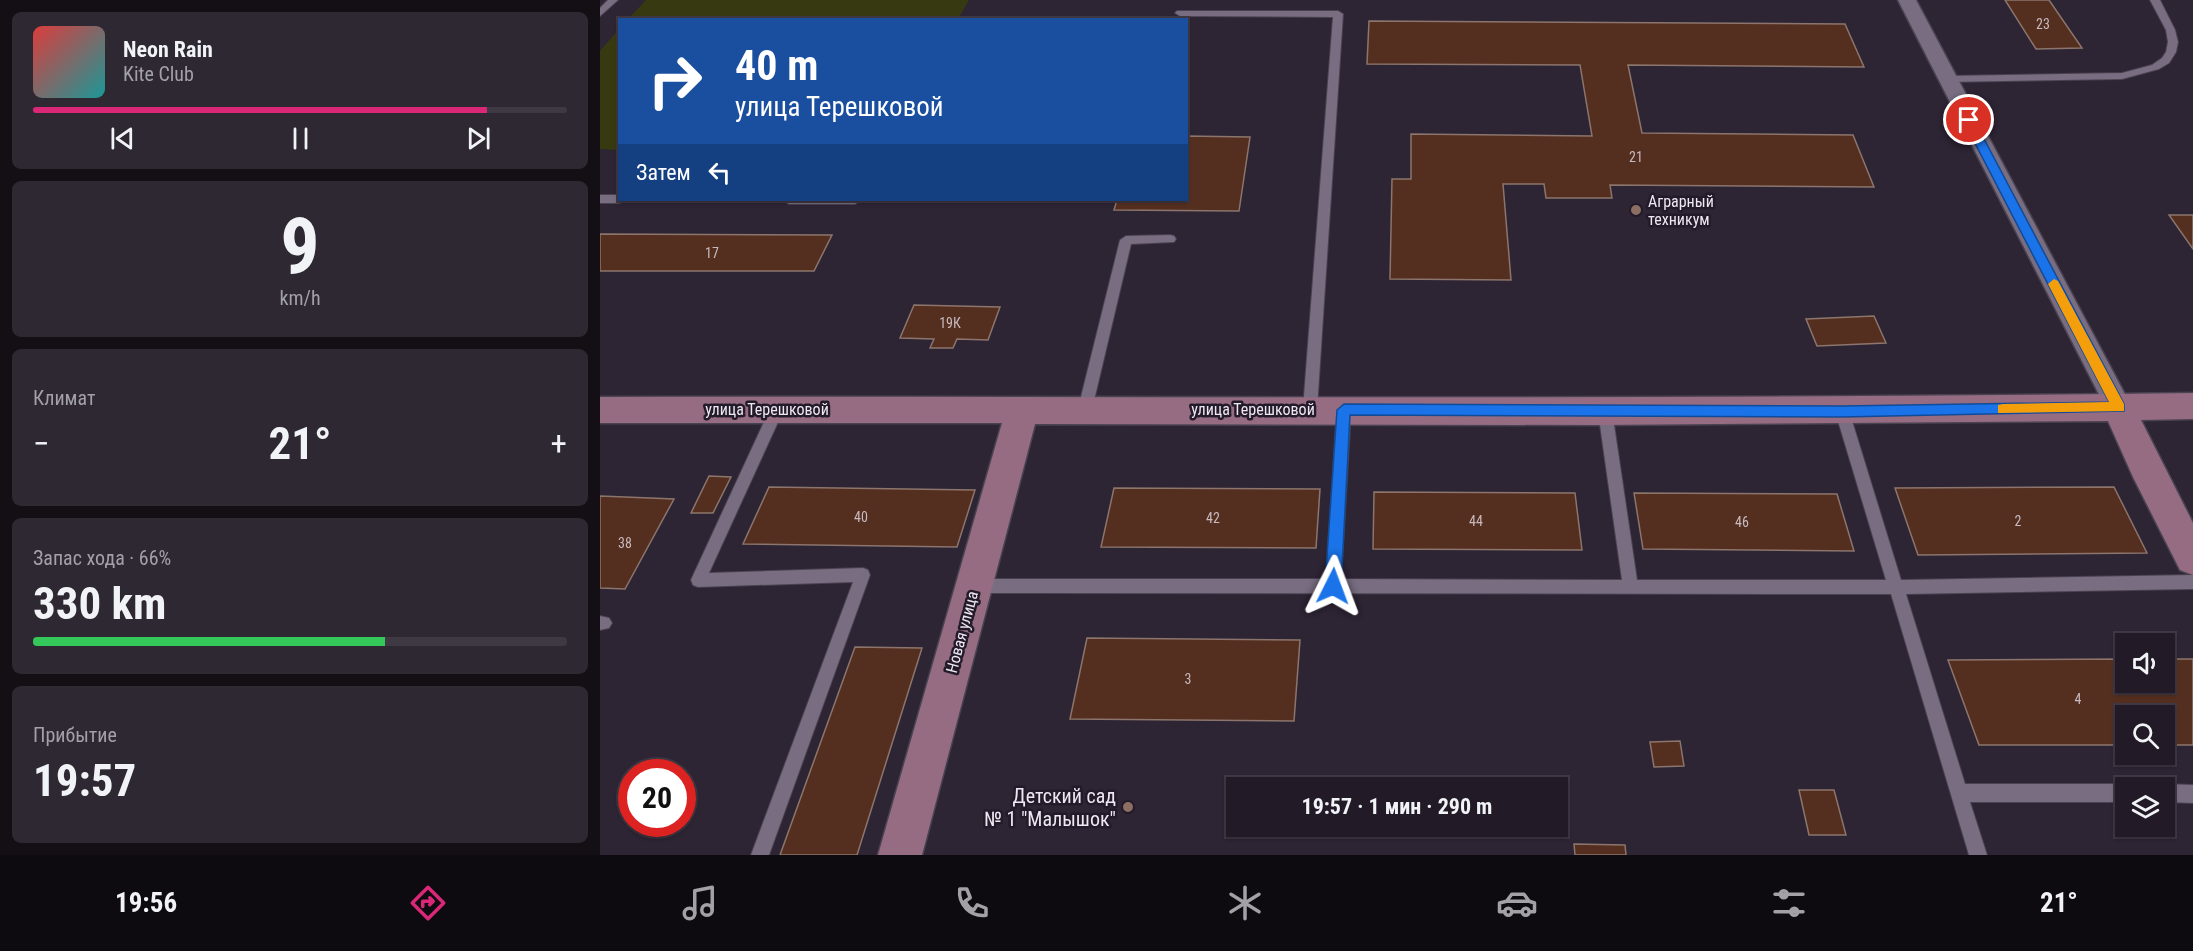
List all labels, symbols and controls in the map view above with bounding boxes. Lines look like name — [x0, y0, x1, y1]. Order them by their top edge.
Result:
house number: 23 — [2036, 16, 2050, 32]
text: Neon Rain — [123, 37, 213, 62]
text: 40 m — [735, 41, 818, 90]
icon: right — [636, 42, 714, 120]
text: Kite Club — [123, 62, 194, 86]
text: улица Терешковой — [735, 91, 944, 123]
pin — [1943, 94, 1994, 145]
icon: arrive — [1952, 103, 1985, 136]
icon: previous — [106, 122, 139, 155]
icon: pause — [284, 122, 317, 155]
icon: next — [462, 122, 495, 155]
house number: 21 — [1629, 149, 1643, 165]
icon: left — [703, 156, 736, 189]
text: Затем — [636, 160, 691, 185]
place label: Аграрный техникум — [1648, 192, 1714, 229]
text: 9 — [280, 201, 320, 292]
marker: Аграрный техникум — [1629, 203, 1643, 217]
house number: 17 — [705, 245, 719, 261]
text: km/h — [279, 286, 321, 310]
house number: 19К — [939, 315, 961, 331]
text: Климат — [33, 386, 95, 410]
street label: улица Терешковой — [705, 400, 829, 419]
street label: улица Терешковой — [1191, 400, 1315, 419]
text: 21° — [269, 417, 332, 470]
text: − — [33, 424, 50, 463]
text: + — [551, 424, 567, 463]
house number: 40 — [854, 509, 868, 525]
house number: 42 — [1206, 510, 1220, 526]
house number: 44 — [1469, 513, 1483, 529]
house number: 2 — [2015, 513, 2022, 529]
house number: 46 — [1735, 514, 1749, 530]
house number: 38 — [618, 535, 632, 551]
text: Запас хода · 66% — [33, 546, 171, 570]
position arrow — [1301, 554, 1365, 618]
text: 330 km — [33, 577, 166, 630]
street label: Новая улица — [942, 589, 982, 675]
map controls — [2115, 633, 2175, 837]
button: sound — [2115, 633, 2175, 693]
house number: 3 — [1185, 671, 1191, 687]
house number: 4 — [2075, 691, 2082, 707]
button: search — [2115, 705, 2175, 765]
text: Прибытие — [33, 723, 117, 747]
text: 19:57 — [33, 754, 136, 807]
speed limit sign: 20 — [618, 759, 696, 837]
button: layers — [2115, 777, 2175, 837]
place label: Детский сад № 1 "Малышок" — [984, 784, 1116, 831]
text: 19:57 · 1 мин · 290 m — [1302, 794, 1492, 819]
marker: Детский сад № 1 "Малышок" — [1121, 800, 1135, 814]
icon: directions — [407, 882, 449, 924]
icon: music — [679, 882, 721, 924]
icon: phone — [951, 882, 993, 924]
icon: climate — [1224, 882, 1266, 924]
icon: car — [1496, 882, 1538, 924]
icon: filters — [1768, 882, 1810, 924]
text: 19:56 — [115, 887, 177, 919]
text: 21° — [2040, 887, 2078, 919]

